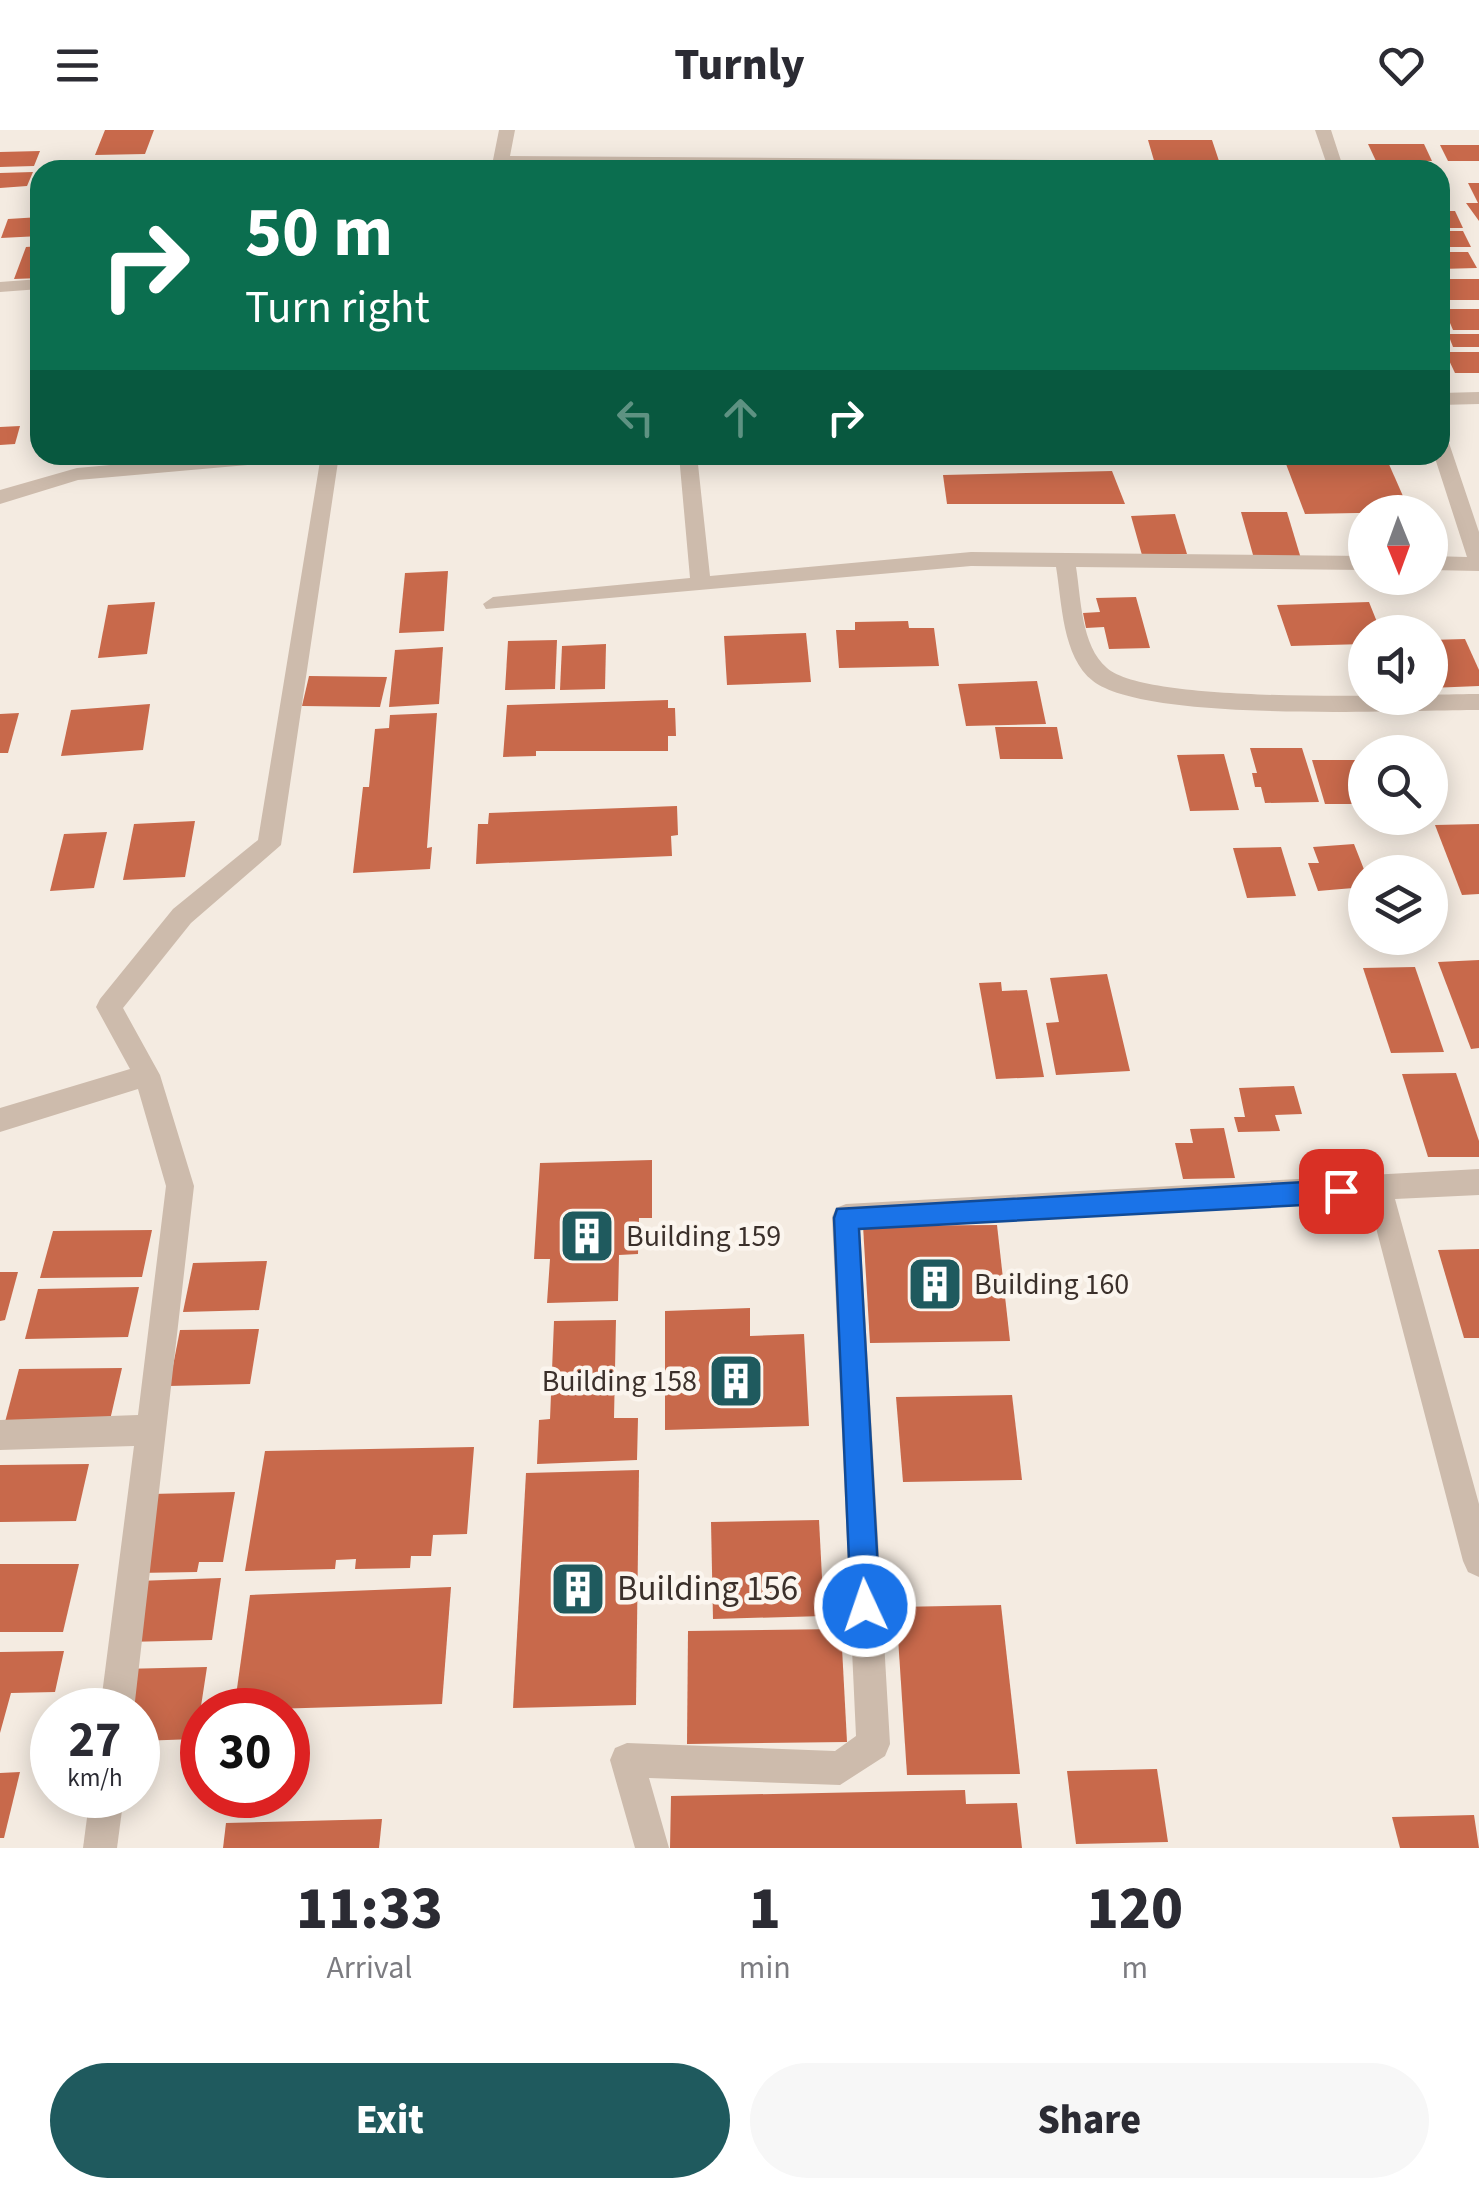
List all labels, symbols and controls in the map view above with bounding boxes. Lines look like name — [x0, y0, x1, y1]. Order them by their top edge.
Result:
text: Turnly — [674, 33, 805, 97]
icon: menu — [50, 38, 105, 93]
icon: heart — [1374, 38, 1429, 93]
text: 50 m — [245, 183, 393, 283]
icon: right — [80, 200, 210, 330]
text: Turn right — [245, 276, 430, 340]
icon: left — [608, 390, 663, 445]
icon: ahead — [713, 390, 768, 445]
icon: right — [818, 390, 873, 445]
north arrow — [1348, 495, 1448, 595]
map controls — [1348, 495, 1448, 955]
button: sound — [1348, 615, 1448, 715]
button: search — [1348, 735, 1448, 835]
button: layers — [1348, 855, 1448, 955]
pin — [1299, 1149, 1384, 1234]
icon: arrive — [1314, 1164, 1369, 1219]
building icon: Building 159 — [557, 1206, 617, 1266]
place label: Building 159 — [626, 1215, 781, 1258]
building icon: Building 160 — [905, 1254, 965, 1314]
place label: Building 160 — [974, 1263, 1129, 1306]
building icon: Building 158 — [706, 1351, 766, 1411]
place label: Building 158 — [542, 1360, 697, 1403]
position arrow — [813, 1554, 917, 1658]
building icon: Building 156 — [548, 1559, 608, 1619]
place label: Building 156 — [617, 1564, 798, 1614]
speed limit sign: 30 — [180, 1688, 310, 1818]
text: 27 — [69, 1705, 121, 1776]
text: km/h — [67, 1760, 123, 1796]
text: 11:33 — [296, 1867, 443, 1952]
text: 1 — [749, 1867, 781, 1952]
text: 120 — [1087, 1867, 1183, 1952]
text: Arrival — [326, 1945, 412, 1991]
text: min — [739, 1945, 791, 1991]
text: m — [1122, 1945, 1148, 1991]
button: Exit — [50, 2063, 730, 2178]
button: Share — [750, 2063, 1429, 2178]

